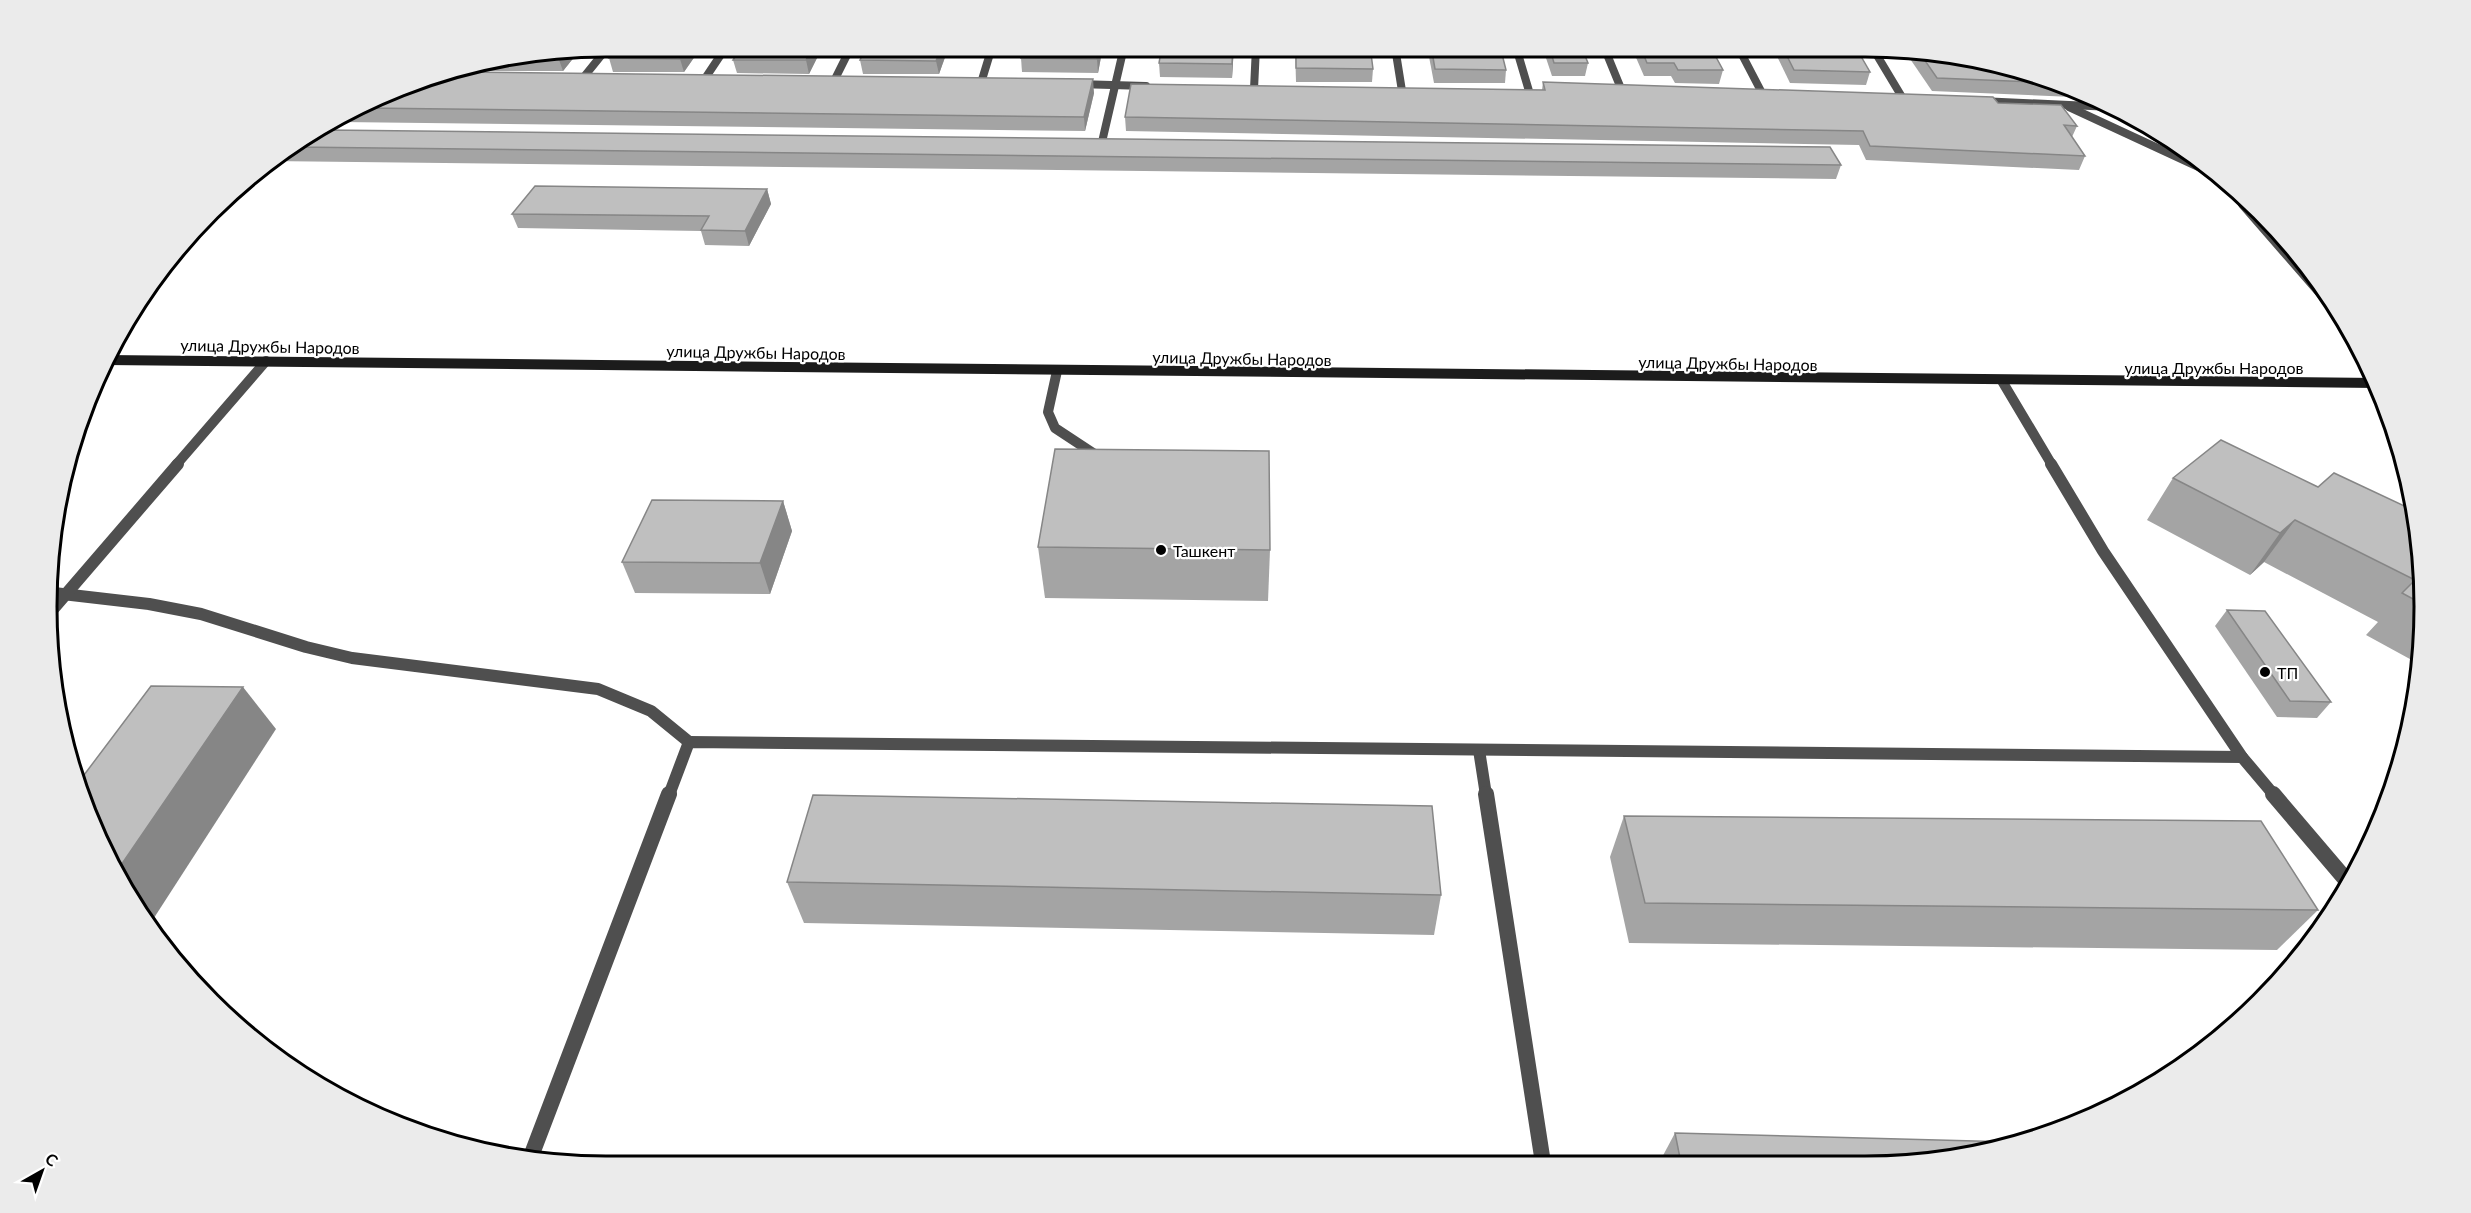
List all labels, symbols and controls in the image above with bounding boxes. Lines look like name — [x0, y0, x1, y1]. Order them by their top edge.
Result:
street label: улица Дружбы Народов — [180, 335, 360, 357]
street label: улица Дружбы Народов — [666, 341, 846, 363]
street label: улица Дружбы Народов — [1152, 347, 1332, 369]
street label: улица Дружбы Народов — [1638, 352, 1818, 374]
street label: улица Дружбы Народов — [2124, 358, 2304, 377]
place label: Ташкент — [1173, 541, 1235, 560]
marker: Ташкент — [1154, 543, 1168, 557]
place label: ТП — [2277, 663, 2298, 682]
marker: ТП — [2258, 665, 2272, 679]
north arrow — [12, 1141, 72, 1201]
text: С — [42, 1148, 62, 1170]

